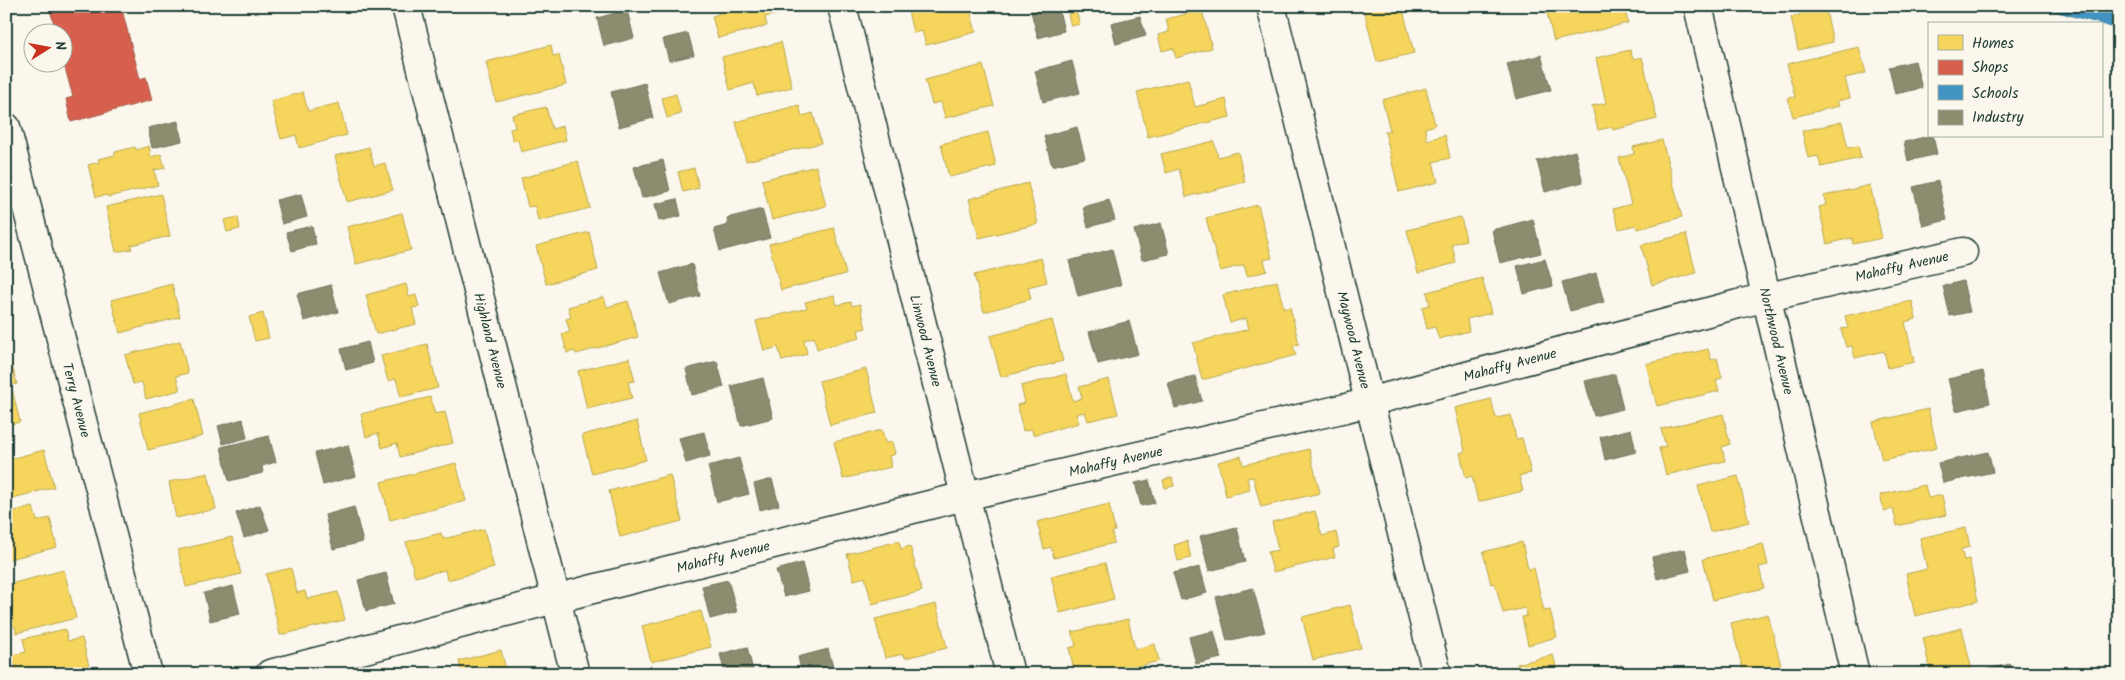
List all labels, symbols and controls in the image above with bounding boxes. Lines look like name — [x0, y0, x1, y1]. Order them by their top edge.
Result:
north arrow — [22, 22, 72, 72]
legend — [1928, 22, 2102, 138]
text: Homes — [1972, 32, 2015, 56]
text: N — [48, 39, 71, 52]
text: Shops — [1972, 56, 2009, 80]
text: Schools — [1972, 82, 2019, 106]
text: Industry — [1972, 106, 2025, 130]
street label: Mahaffy Avenue — [1853, 246, 1952, 289]
street label: Northwood Avenue — [1753, 285, 1799, 398]
street label: Maywood Avenue — [1330, 289, 1376, 392]
street label: Highland Avenue — [467, 290, 513, 392]
street label: Linwood Avenue — [903, 292, 948, 390]
street label: Mahaffy Avenue — [1461, 342, 1560, 388]
street label: Terry Avenue — [56, 360, 96, 441]
street label: Mahaffy Avenue — [1067, 441, 1166, 484]
street label: Mahaffy Avenue — [674, 535, 773, 580]

